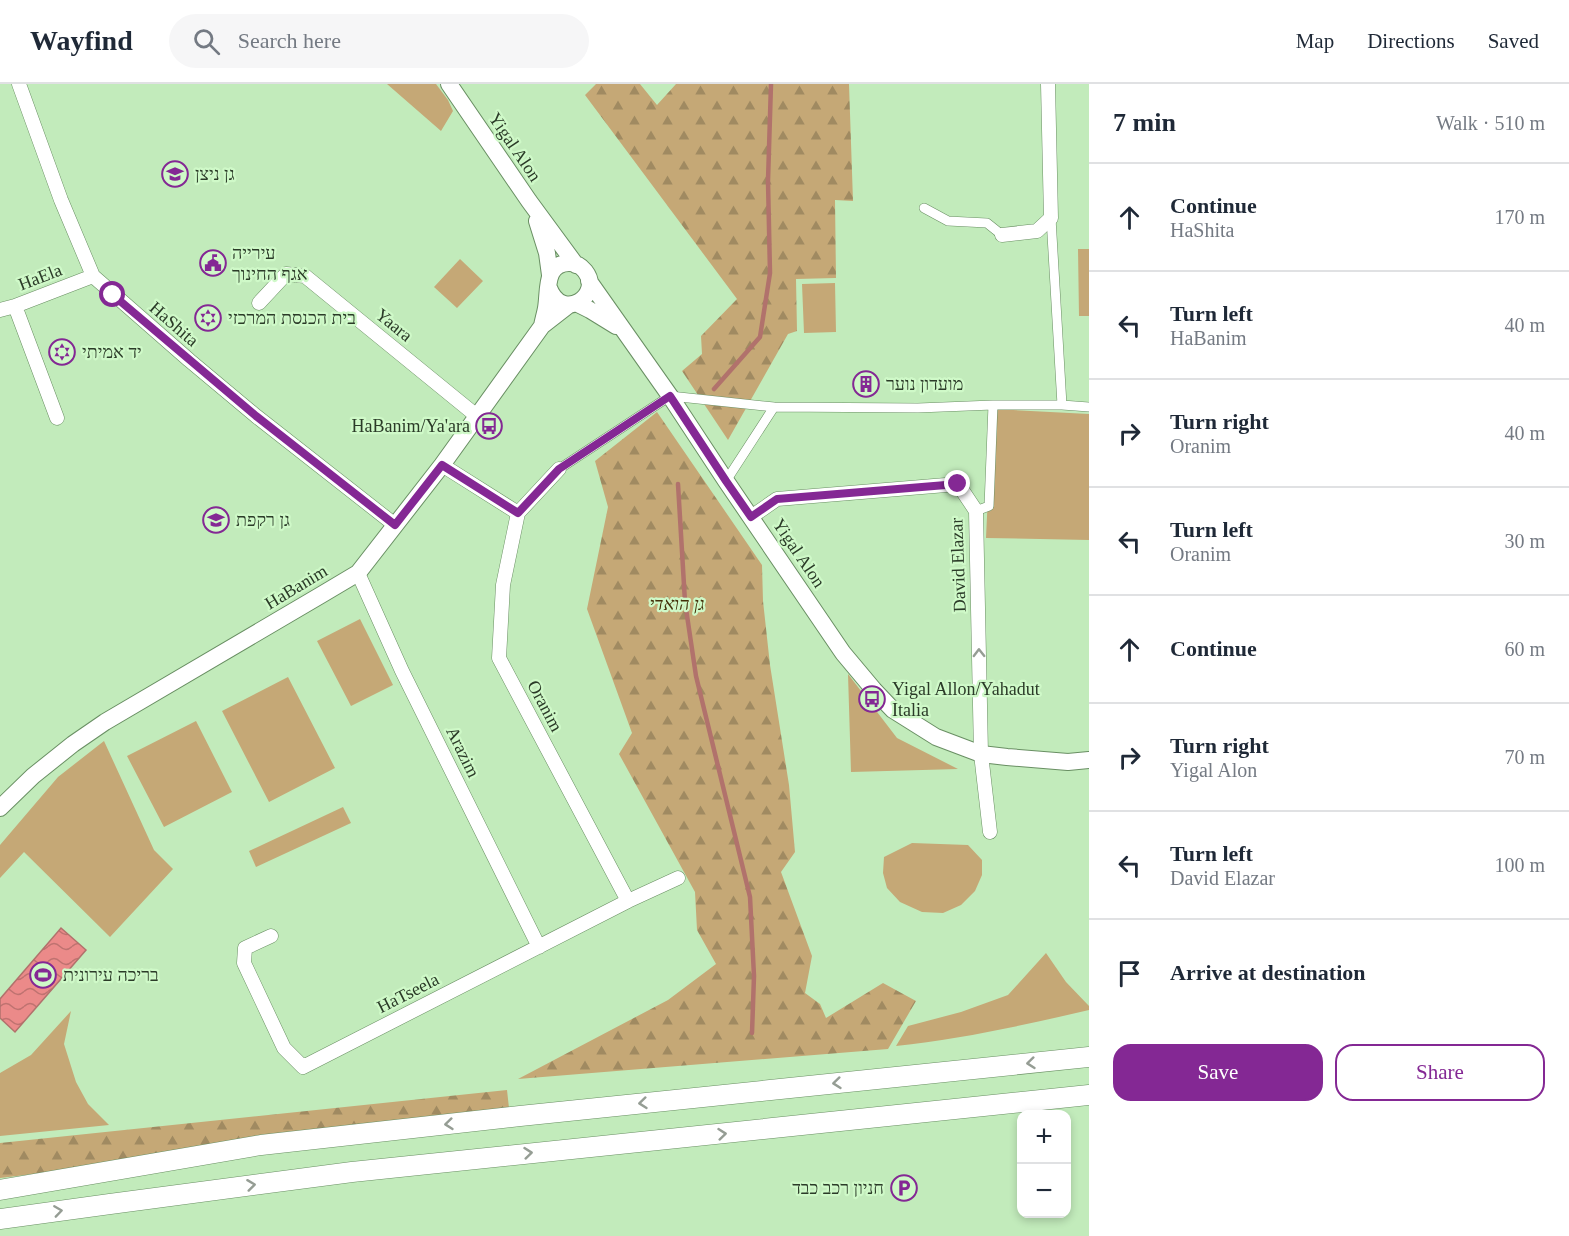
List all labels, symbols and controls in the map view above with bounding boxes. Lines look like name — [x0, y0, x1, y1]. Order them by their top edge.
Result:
search box — [169, 14, 589, 68]
text: Wayfind — [30, 25, 133, 56]
icon: search — [190, 25, 223, 58]
text: Search here — [238, 28, 341, 53]
text: Map — [1296, 29, 1334, 53]
text: Directions — [1367, 29, 1455, 53]
text: Saved — [1488, 29, 1539, 53]
text: 7 min — [1113, 108, 1176, 137]
street label: Yigal Alon — [485, 109, 545, 185]
text: Walk · 510 m — [1436, 112, 1545, 134]
school or university icon: גן ניצן — [160, 159, 190, 189]
place label: גן ניצן — [195, 164, 235, 184]
text: Continue — [1170, 193, 1257, 218]
icon: ahead — [1113, 201, 1146, 234]
text: 170 m — [1494, 206, 1545, 228]
text: HaShita — [1170, 219, 1234, 241]
place label: עירייה אגף החינוך — [232, 243, 308, 284]
public building icon: עירייה אגף החינוך — [198, 248, 228, 278]
street label: HaEla — [15, 260, 65, 294]
route start — [99, 281, 125, 307]
street label: HaShita — [146, 297, 202, 351]
text: Turn left — [1170, 301, 1253, 326]
synagogue icon: בית הכנסת המרכזי — [193, 303, 223, 333]
street label: Yaara — [372, 304, 416, 346]
place label: בית הכנסת המרכזי — [228, 308, 356, 328]
icon: left — [1113, 309, 1146, 342]
text: 40 m — [1504, 314, 1545, 336]
text: HaBanim — [1170, 327, 1247, 349]
synagogue icon: יד אמיתי — [47, 337, 77, 367]
place label: יד אמיתי — [82, 342, 142, 362]
building icon: מועדון נוער — [851, 369, 881, 399]
place label: מועדון נוער — [886, 374, 963, 394]
text: Turn right — [1170, 409, 1269, 434]
bus stop icon: HaBanim/Ya'ara — [474, 411, 504, 441]
place label: HaBanim/Ya'ara — [352, 416, 470, 436]
icon: right — [1113, 417, 1146, 450]
text: 40 m — [1504, 422, 1545, 444]
text: Oranim — [1170, 435, 1231, 457]
route end — [944, 470, 970, 496]
school or university icon: גן רקפת — [201, 505, 231, 535]
place label: גן רקפת — [236, 510, 290, 530]
street label: Yigal Alon — [769, 515, 829, 591]
street label: David Elazar — [946, 517, 970, 613]
text: Turn left — [1170, 517, 1253, 542]
icon: left — [1113, 525, 1146, 558]
text: 30 m — [1504, 530, 1545, 552]
text: Oranim — [1170, 543, 1231, 565]
street label: HaBanim — [261, 561, 331, 613]
park label: גן הואדי — [650, 594, 705, 614]
icon: ahead — [1113, 633, 1146, 666]
text: Continue — [1170, 636, 1257, 661]
text: 60 m — [1504, 638, 1545, 660]
one-way arrow — [973, 649, 985, 658]
street label: Oranim — [523, 677, 567, 735]
place label: Yigal Allon/Yahadut Italia — [892, 679, 1040, 720]
bus stop icon: Yigal Allon/Yahadut Italia — [857, 684, 887, 714]
street label: Arazim — [442, 723, 484, 781]
text: Turn right — [1170, 733, 1269, 758]
icon: right — [1113, 741, 1146, 774]
text: 70 m — [1504, 746, 1545, 768]
text: Yigal Alon — [1170, 759, 1257, 781]
text: Turn left — [1170, 841, 1253, 866]
icon: left — [1113, 849, 1146, 882]
text: 100 m — [1494, 854, 1545, 876]
text: David Elazar — [1170, 867, 1275, 889]
icon: arrive — [1113, 957, 1146, 990]
sports icon: בריכה עירונית — [28, 960, 58, 990]
text: Arrive at destination — [1170, 960, 1366, 985]
place label: בריכה עירונית — [63, 965, 159, 985]
street label: HaTseela — [374, 969, 442, 1017]
button: Save — [1113, 1044, 1323, 1101]
button: Share — [1335, 1044, 1545, 1101]
one-way arrow — [1026, 1057, 1035, 1069]
one-way arrow — [832, 1076, 841, 1089]
one-way arrow — [638, 1096, 647, 1109]
map controls — [1017, 1110, 1071, 1218]
button: + — [1017, 1110, 1071, 1164]
one-way arrow — [444, 1117, 453, 1130]
one-way arrow — [718, 1128, 727, 1141]
one-way arrow — [524, 1147, 533, 1160]
button: − — [1017, 1164, 1071, 1218]
parking icon: חניון רכב כבד — [889, 1173, 919, 1203]
place label: חניון רכב כבד — [792, 1178, 884, 1198]
one-way arrow — [247, 1180, 256, 1192]
one-way arrow — [53, 1206, 63, 1218]

